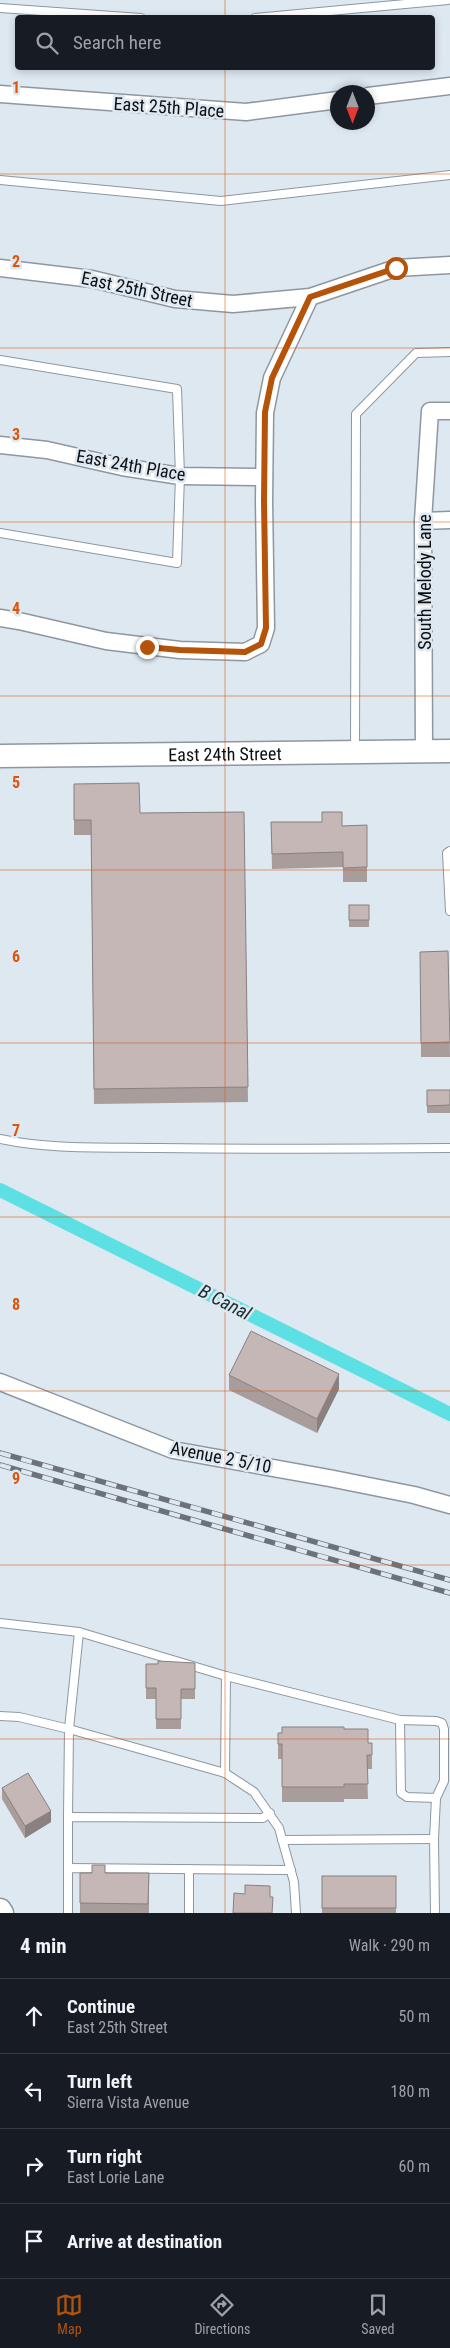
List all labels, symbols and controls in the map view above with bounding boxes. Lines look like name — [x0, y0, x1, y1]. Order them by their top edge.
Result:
search box — [15, 15, 435, 70]
icon: search — [33, 29, 61, 57]
text: Search here — [73, 31, 161, 54]
text: 1 — [12, 78, 20, 97]
north arrow — [330, 85, 375, 130]
street label: East 25th Place — [113, 93, 225, 121]
text: 2 — [12, 252, 20, 271]
route start — [385, 257, 408, 280]
street label: East 25th Street — [79, 267, 195, 311]
text: 3 — [12, 425, 20, 444]
street label: East 24th Place — [75, 445, 187, 485]
street label: South Melody Lane — [414, 514, 435, 650]
text: 4 — [12, 599, 20, 618]
route end — [136, 636, 159, 659]
street label: East 24th Street — [168, 742, 282, 765]
text: 5 — [12, 773, 20, 792]
text: 6 — [12, 947, 20, 966]
text: 7 — [12, 1121, 20, 1140]
water label: B Canal — [195, 1279, 256, 1325]
text: 8 — [12, 1295, 20, 1314]
street label: Avenue 2 5/10 — [169, 1437, 273, 1477]
text: 9 — [12, 1469, 20, 1488]
text: 4 min — [20, 1934, 67, 1958]
text: Walk · 290 m — [349, 1936, 430, 1955]
text: Continue — [67, 1995, 135, 2018]
icon: ahead — [20, 2002, 48, 2030]
text: 50 m — [398, 2007, 430, 2026]
text: East 25th Street — [67, 2018, 168, 2037]
text: Turn left — [67, 2070, 132, 2093]
icon: left — [20, 2077, 48, 2105]
text: 180 m — [391, 2082, 430, 2101]
text: Sierra Vista Avenue — [67, 2093, 189, 2112]
text: Turn right — [67, 2145, 142, 2168]
icon: right — [20, 2152, 48, 2180]
text: 60 m — [398, 2157, 430, 2176]
text: East Lorie Lane — [67, 2168, 164, 2187]
icon: arrive — [20, 2227, 48, 2255]
text: Arrive at destination — [67, 2230, 222, 2253]
tab: Map — [55, 2291, 83, 2337]
tab: Directions — [194, 2291, 250, 2337]
tab: Saved — [361, 2291, 395, 2337]

